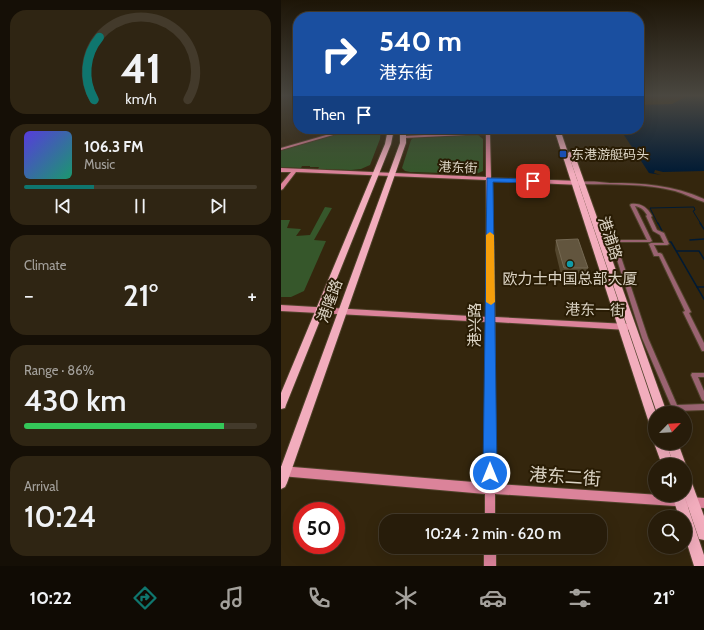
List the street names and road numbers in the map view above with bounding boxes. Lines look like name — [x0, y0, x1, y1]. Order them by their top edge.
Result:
street label: 港东街 — [438, 158, 478, 176]
street label: 港浦路 — [594, 214, 626, 262]
street label: 港隆路 — [314, 277, 346, 325]
street label: 港东一街 — [565, 300, 625, 320]
street label: 港兴路 — [466, 302, 484, 348]
street label: 港东二街 — [528, 464, 602, 490]

